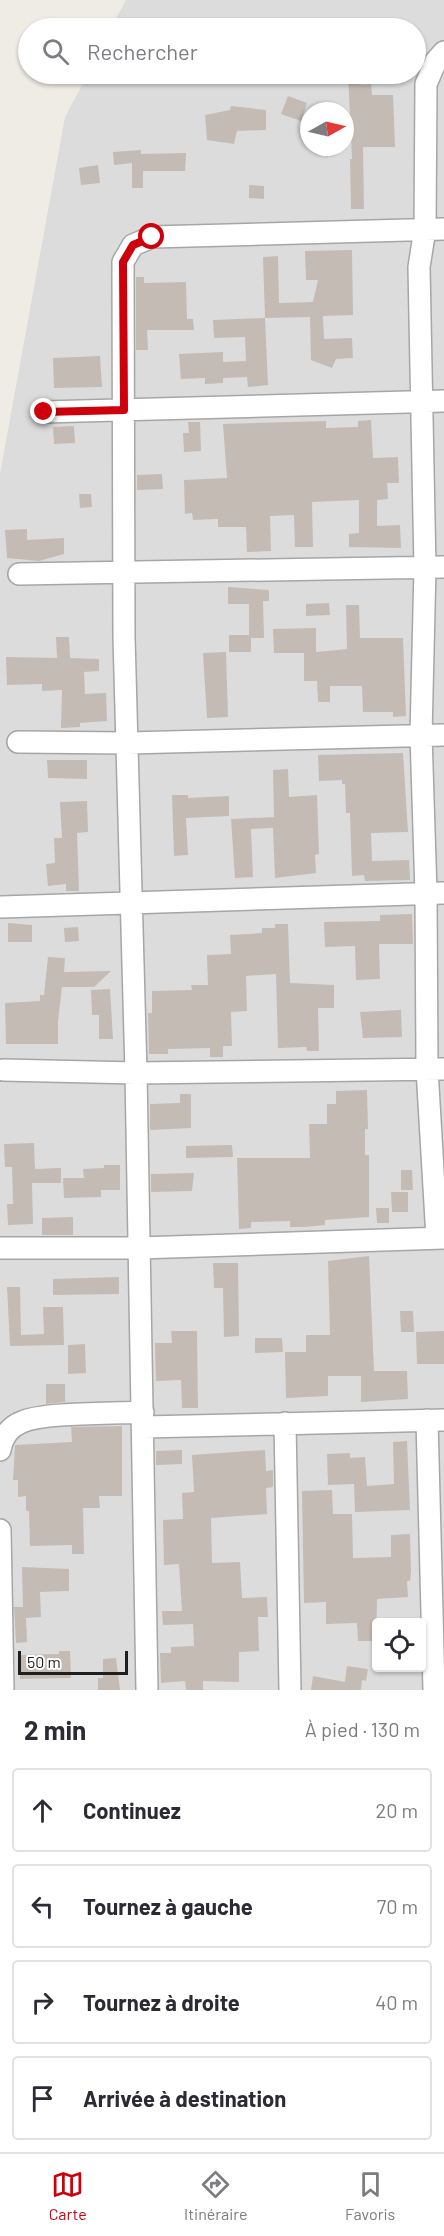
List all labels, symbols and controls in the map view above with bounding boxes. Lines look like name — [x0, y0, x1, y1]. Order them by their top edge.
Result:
search box — [18, 18, 426, 84]
icon: search — [39, 35, 72, 68]
text: Rechercher — [87, 38, 198, 64]
north arrow — [300, 102, 354, 156]
route start — [138, 223, 164, 249]
route end — [30, 398, 56, 424]
map controls — [372, 1618, 426, 1672]
button: locate — [372, 1618, 426, 1672]
scale bar — [18, 1648, 128, 1676]
text: 50 m — [27, 1652, 61, 1671]
text: 2 min — [24, 1714, 86, 1745]
text: À pied · 130 m — [305, 1717, 420, 1741]
icon: ahead — [26, 1794, 59, 1827]
text: Continuez — [83, 1797, 181, 1823]
text: 20 m — [375, 1798, 418, 1822]
icon: left — [26, 1890, 59, 1923]
text: Tournez à gauche — [83, 1893, 253, 1919]
text: 70 m — [377, 1894, 418, 1918]
icon: right — [26, 1986, 59, 2019]
text: Tournez à droite — [83, 1989, 240, 2015]
text: 40 m — [375, 1990, 418, 2014]
icon: arrive — [26, 2082, 59, 2115]
text: Arrivée à destination — [83, 2085, 286, 2111]
tab: Carte — [49, 2168, 87, 2223]
tab: Itinéraire — [184, 2168, 248, 2223]
tab: Favoris — [345, 2168, 395, 2223]

